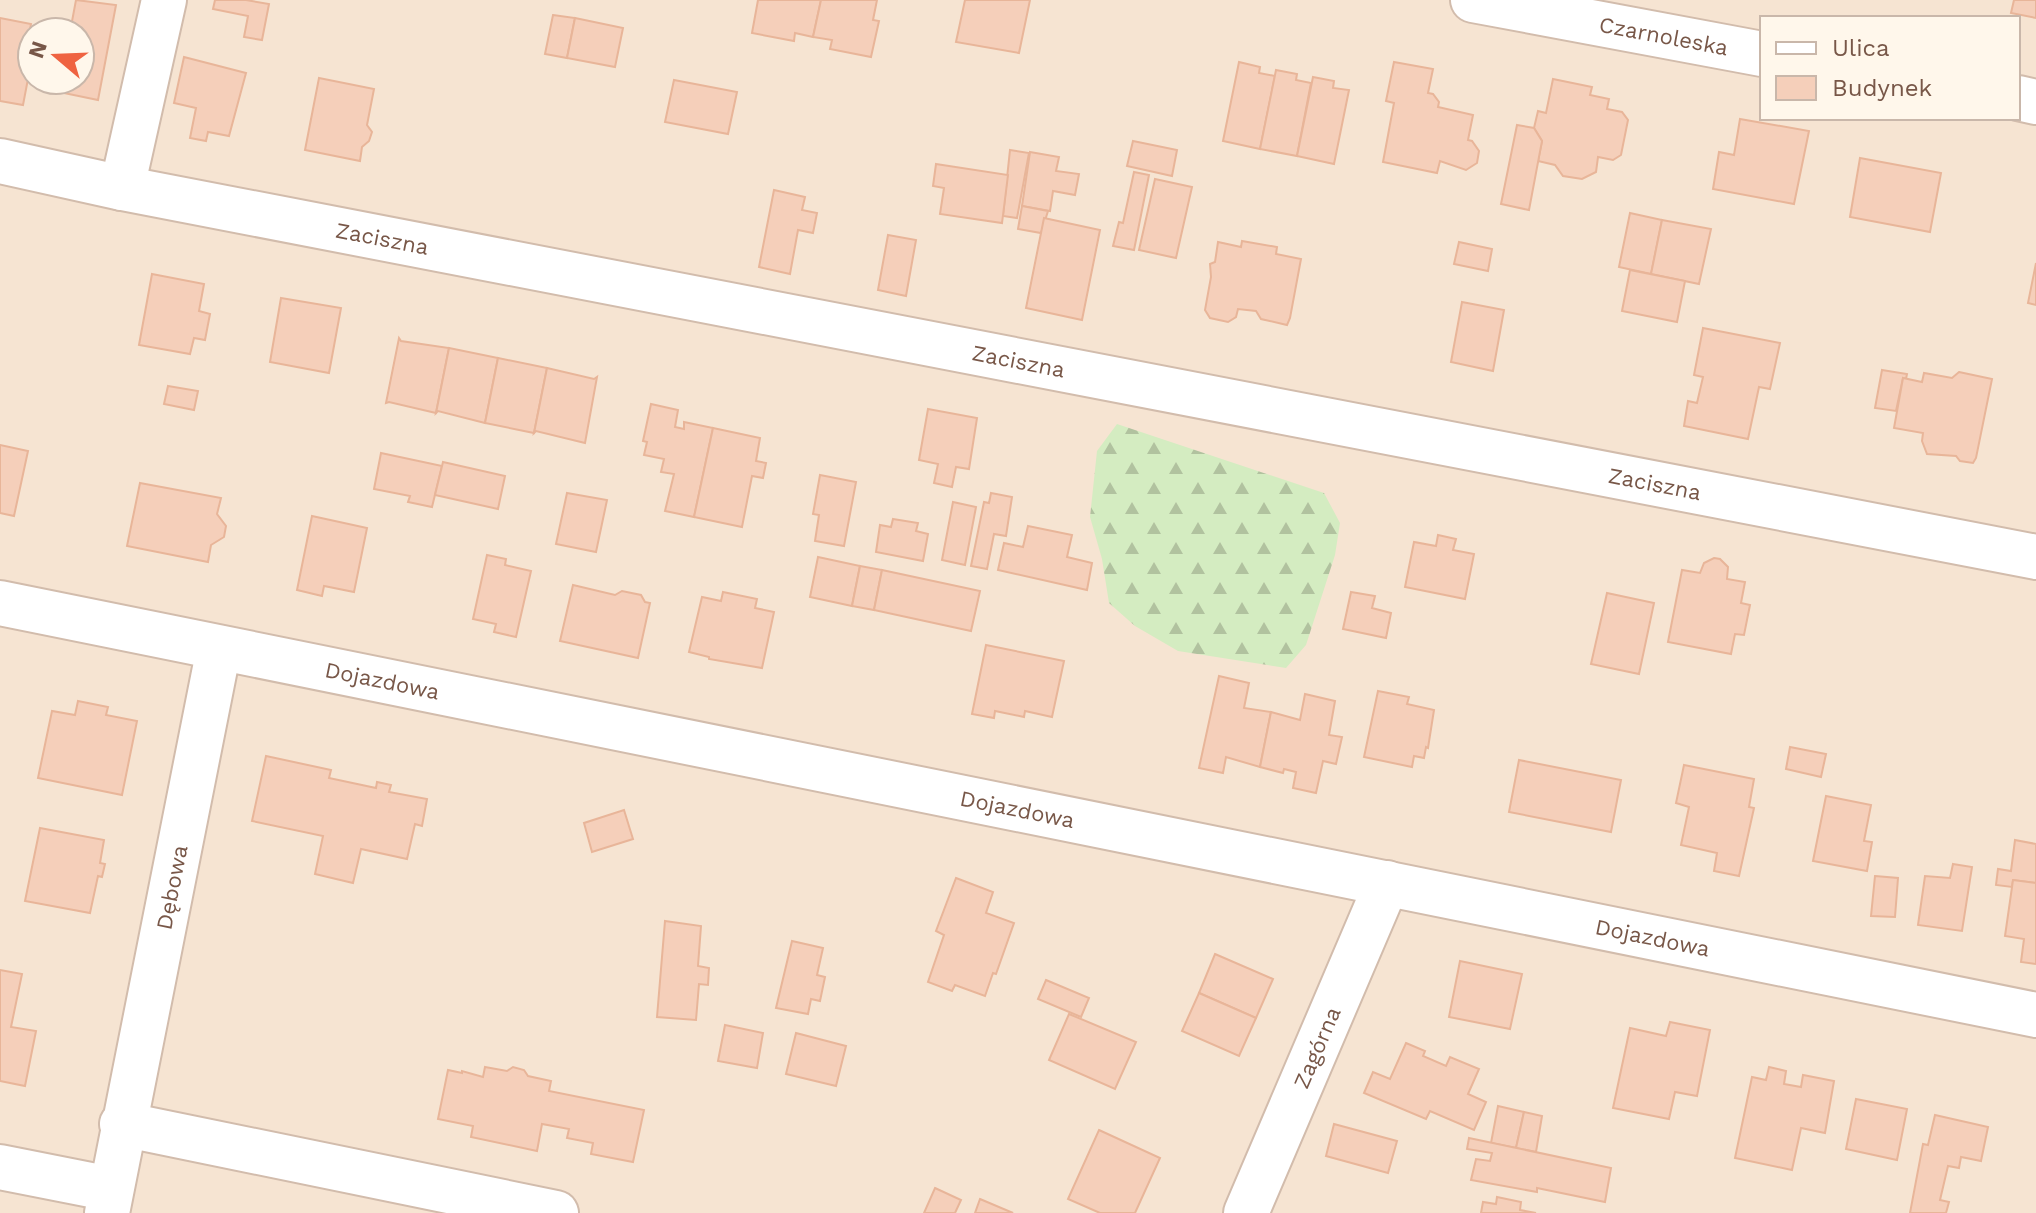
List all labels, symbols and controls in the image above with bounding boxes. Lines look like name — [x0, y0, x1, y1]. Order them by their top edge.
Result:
street label: Czarnoleska — [1597, 12, 1730, 60]
north arrow — [16, 16, 96, 96]
legend — [1760, 16, 2020, 120]
text: Ulica — [1832, 34, 1890, 62]
text: N — [23, 38, 52, 61]
text: Budynek — [1832, 74, 1933, 102]
street label: Zaciszna — [334, 217, 431, 260]
street label: Zaciszna — [970, 340, 1067, 383]
street label: Zaciszna — [1606, 463, 1703, 505]
street label: Dojazdowa — [323, 657, 442, 705]
street label: Dojazdowa — [958, 786, 1077, 833]
street label: Dębowa — [151, 843, 193, 932]
street label: Dojazdowa — [1593, 914, 1712, 962]
street label: Zagórna — [1289, 1003, 1346, 1092]

